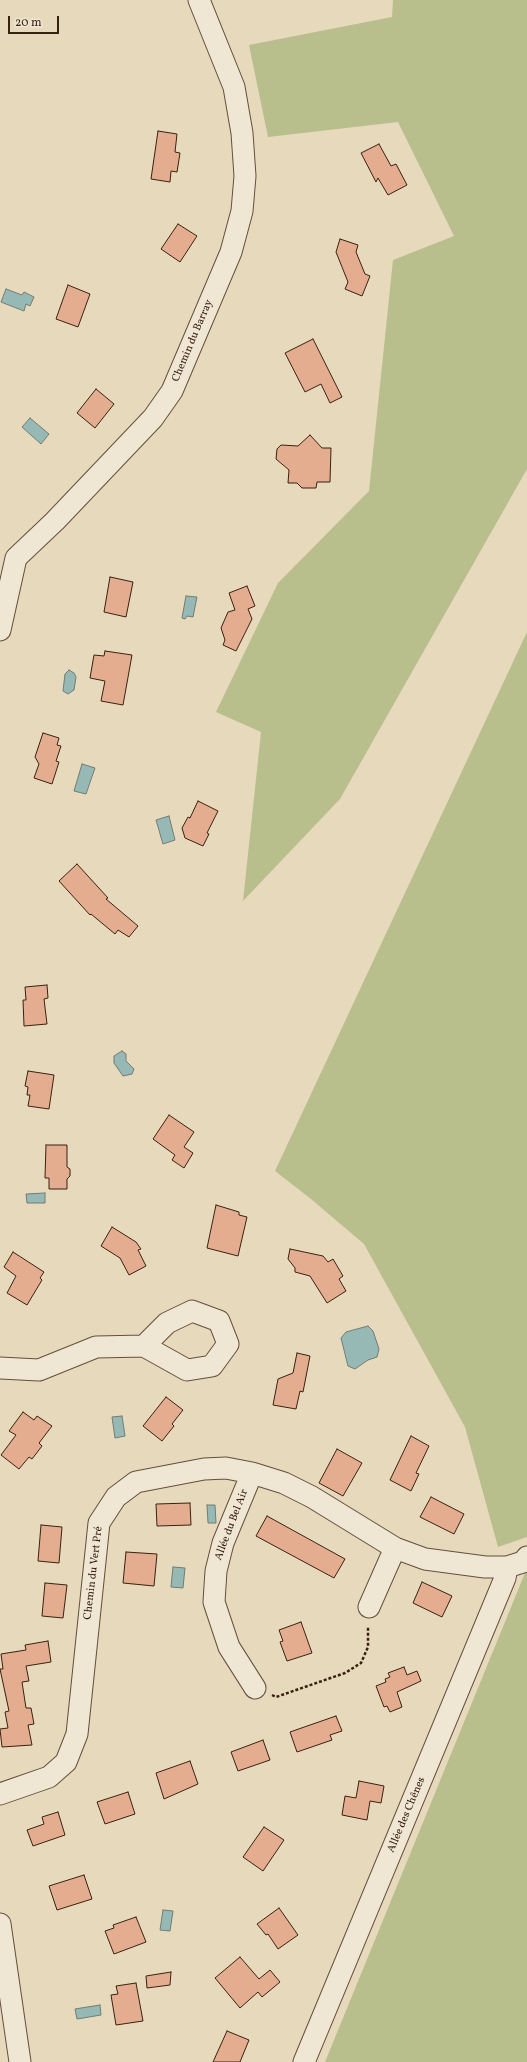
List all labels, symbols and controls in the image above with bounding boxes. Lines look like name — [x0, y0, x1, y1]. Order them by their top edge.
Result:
scale bar — [10, 8, 61, 34]
text: 20 m — [15, 15, 42, 31]
street label: Chemin du Barray — [170, 298, 216, 384]
street label: Allée du Bel Air — [212, 1488, 252, 1562]
street label: Chemin du Vert Pré — [82, 1526, 106, 1620]
street label: Allée des Chênes — [385, 1775, 429, 1855]

